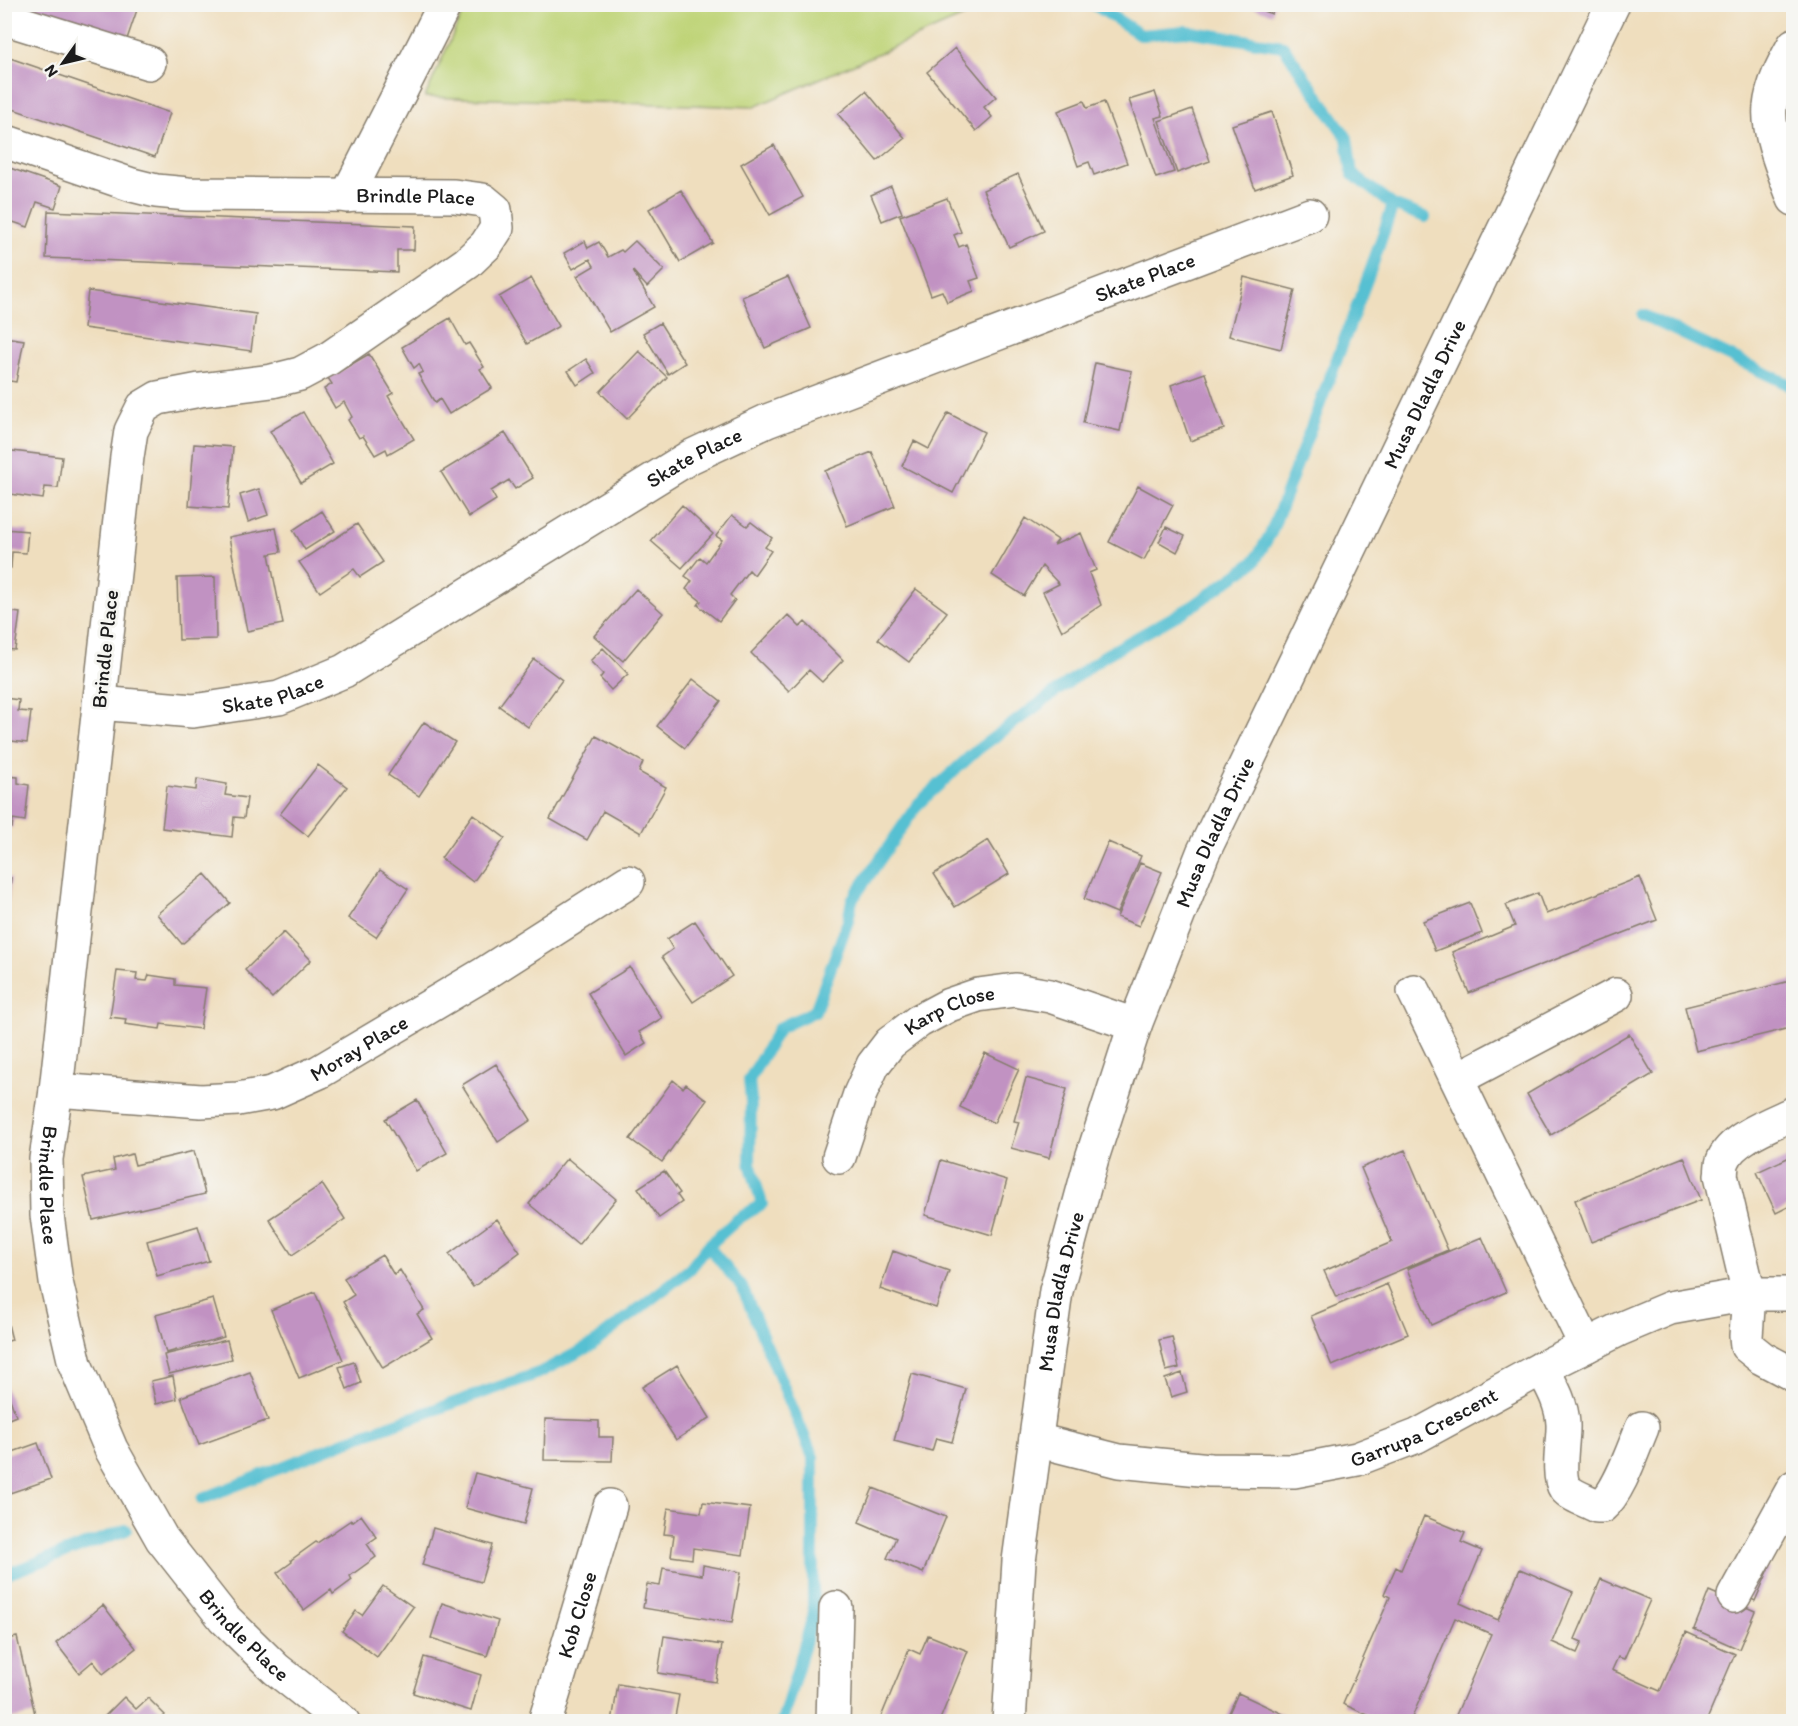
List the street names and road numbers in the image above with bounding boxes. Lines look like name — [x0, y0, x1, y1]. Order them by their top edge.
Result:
street label: Brindle Place — [356, 182, 477, 211]
street label: Skate Place — [1091, 247, 1198, 307]
street label: Musa Dladla Drive — [1378, 315, 1471, 473]
street label: Skate Place — [641, 422, 746, 493]
street label: Brindle Place — [86, 588, 123, 710]
street label: Skate Place — [220, 668, 327, 719]
street label: Musa Dladla Drive — [1170, 753, 1260, 911]
street label: Karp Close — [898, 980, 996, 1040]
street label: Moray Place — [305, 1009, 412, 1086]
street label: Brindle Place — [33, 1124, 64, 1246]
street label: Musa Dladla Drive — [1032, 1209, 1089, 1373]
street label: Garrupa Crescent — [1346, 1382, 1502, 1473]
street label: Kob Close — [552, 1568, 602, 1661]
street label: Brindle Place — [194, 1584, 294, 1686]

